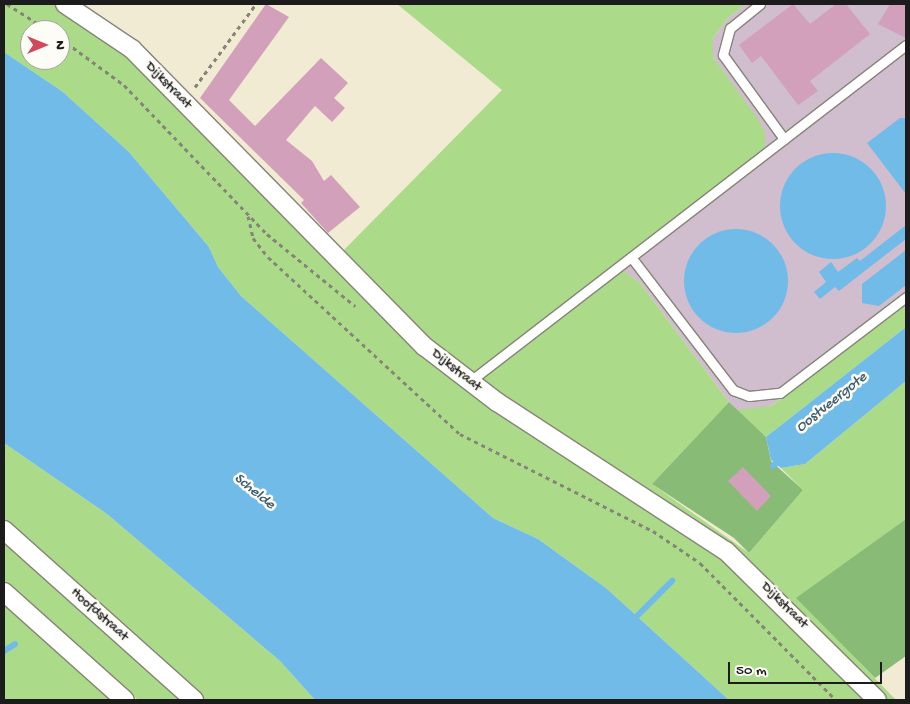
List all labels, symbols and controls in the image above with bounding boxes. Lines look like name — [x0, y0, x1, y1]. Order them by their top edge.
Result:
north arrow — [20, 20, 70, 70]
text: N — [51, 40, 68, 50]
street label: Dijkstraat — [141, 59, 195, 113]
street label: Dijkstraat — [427, 346, 485, 396]
water label: Oostveergote — [793, 369, 871, 437]
water label: Schelde — [230, 470, 278, 514]
street label: Dijkstraat — [757, 579, 811, 633]
street label: Hoofdstraat — [67, 585, 131, 645]
scale bar — [730, 652, 884, 684]
text: 50 m — [736, 662, 767, 680]

